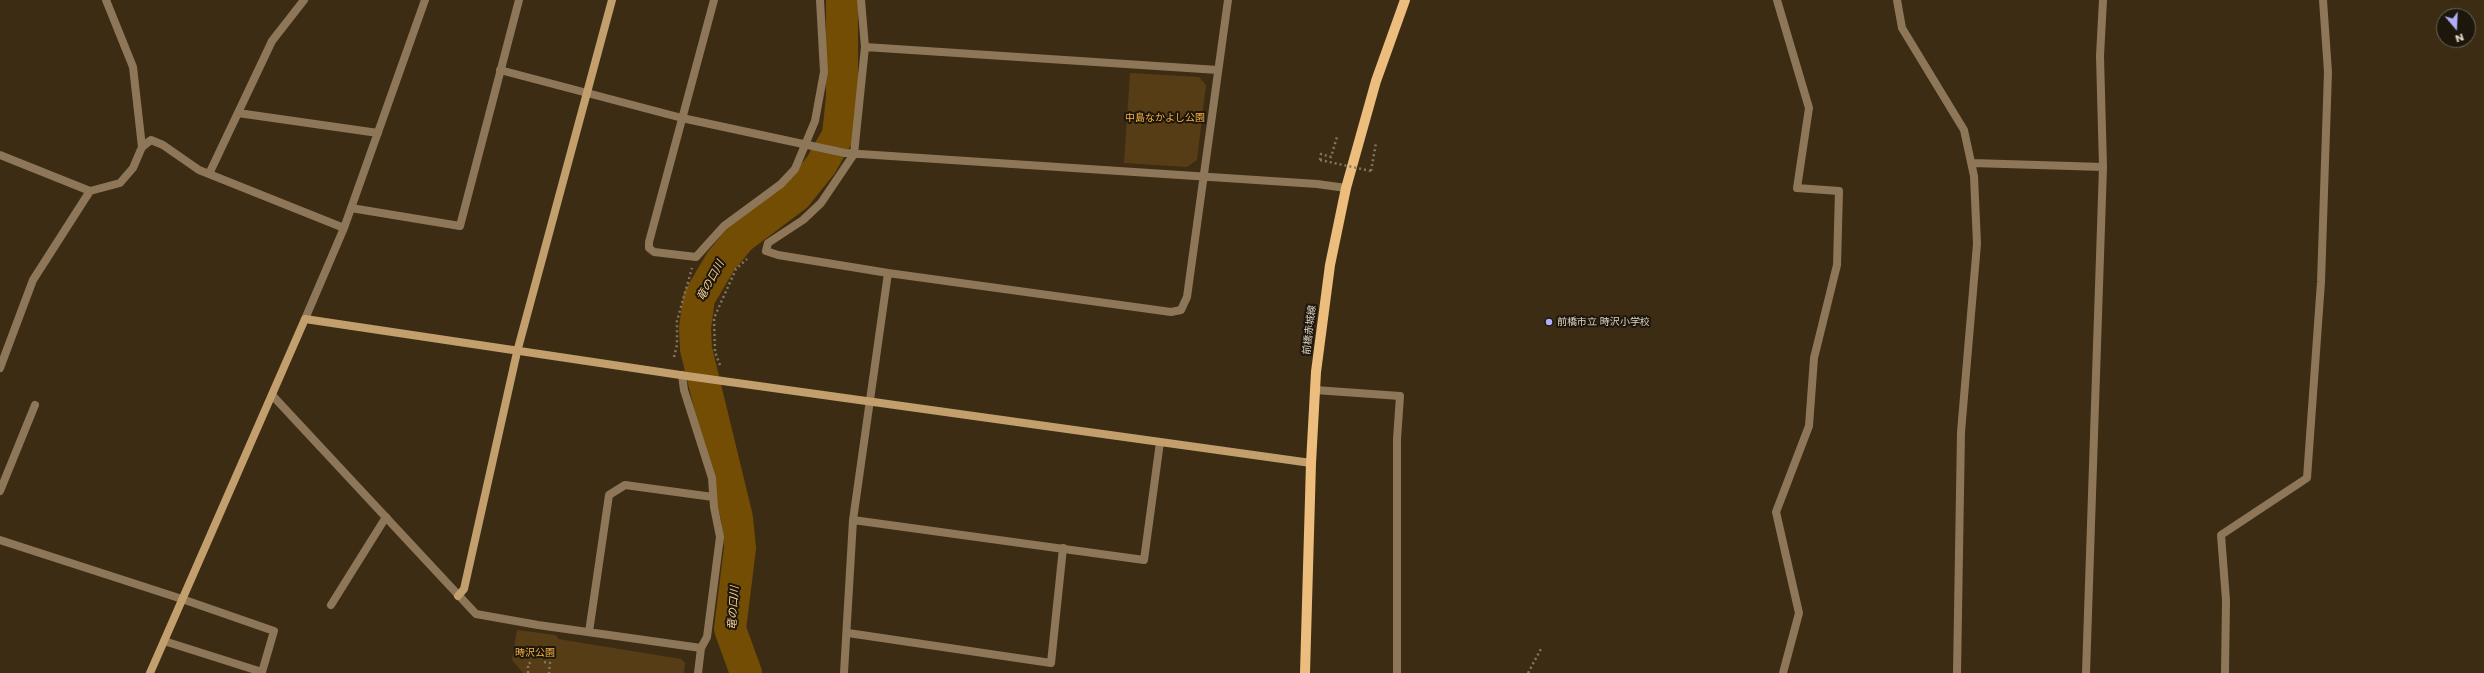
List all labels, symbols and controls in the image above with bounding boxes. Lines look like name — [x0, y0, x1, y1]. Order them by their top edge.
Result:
north arrow — [2436, 8, 2476, 48]
text: N — [2453, 29, 2466, 47]
park label: 中島なかよし公園 — [1125, 112, 1205, 124]
water label: 竜の口川 — [695, 259, 727, 303]
street label: 前橋赤城線 — [1301, 304, 1319, 356]
place label: 前橋市立 時沢小学校 — [1557, 316, 1650, 328]
marker: 前橋市立 時沢小学校 — [1544, 317, 1554, 327]
water label: 竜の口川 — [726, 586, 742, 630]
park label: 時沢公園 — [515, 647, 555, 659]

